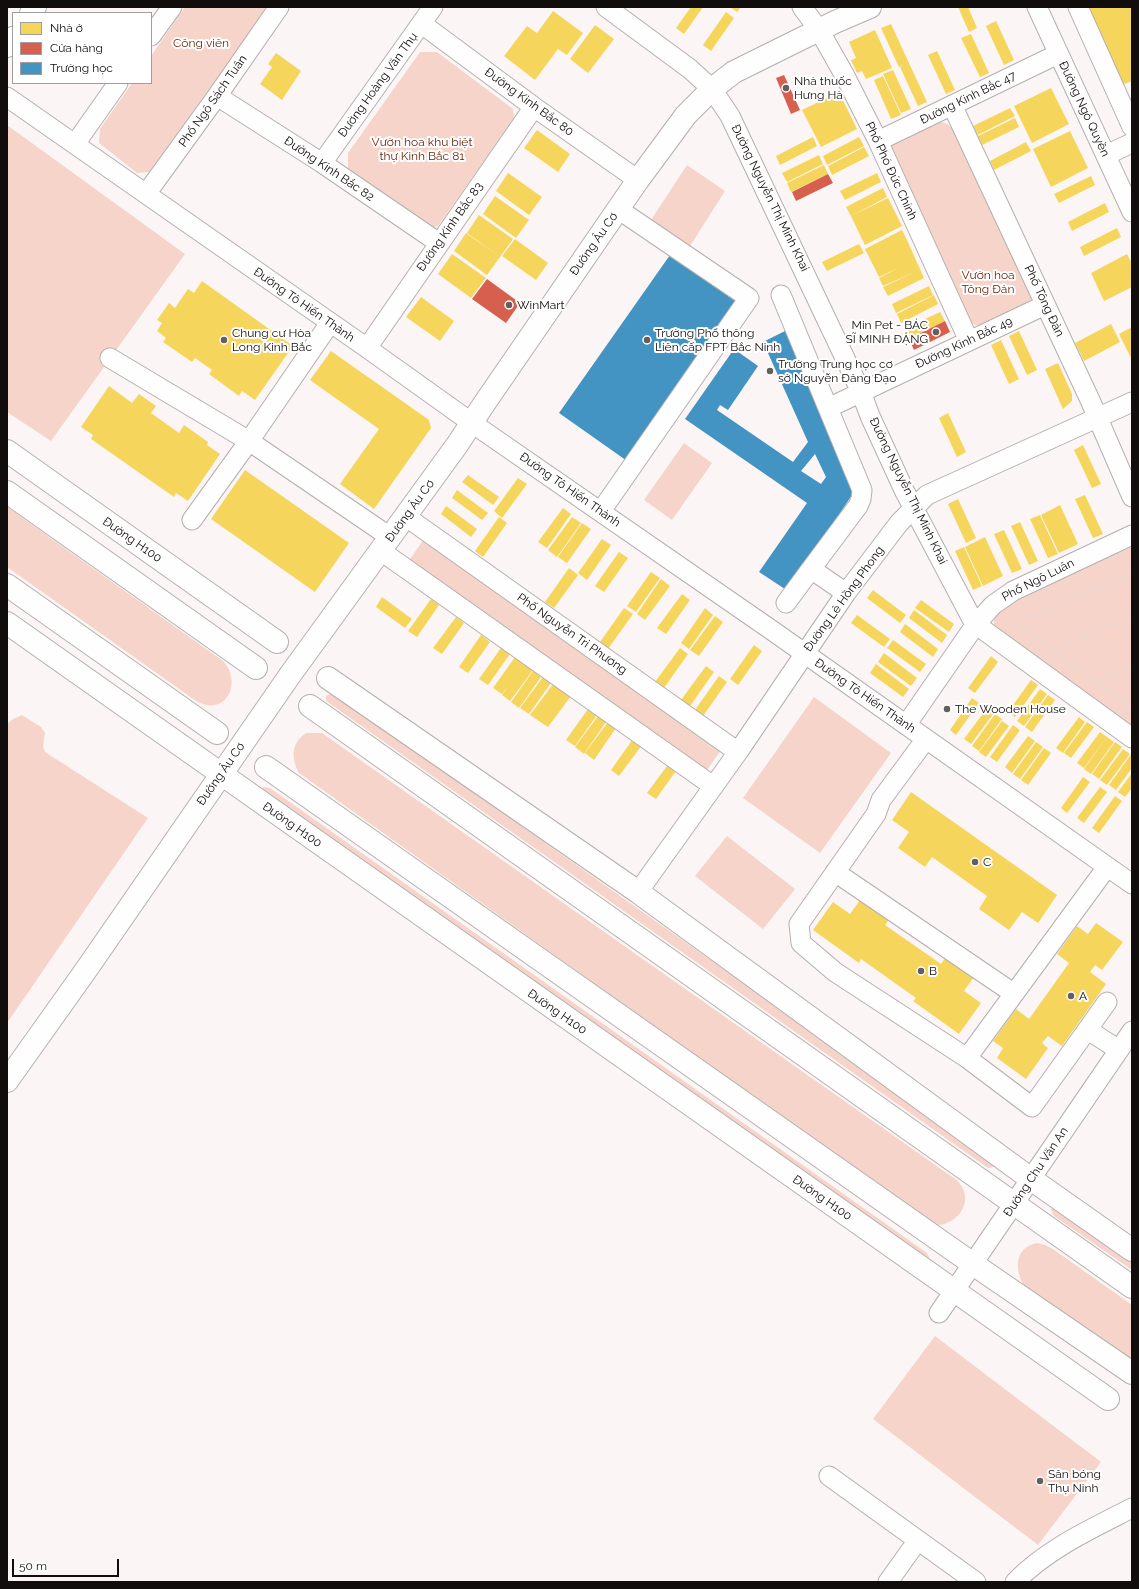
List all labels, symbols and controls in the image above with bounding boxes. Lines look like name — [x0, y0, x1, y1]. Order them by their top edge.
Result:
legend — [12, 12, 152, 84]
text: Nhà ở — [50, 21, 83, 35]
street label: Đường Hoàng Văn Thụ — [335, 30, 421, 140]
park label: Công viên — [173, 36, 229, 50]
text: Cửa hàng — [50, 41, 103, 55]
street label: Phố Ngô Sách Tuân — [176, 52, 250, 150]
street label: Đường Ngô Quyền — [1056, 59, 1112, 159]
text: Trường học — [50, 61, 113, 75]
street label: Đường Kinh Bắc 80 — [482, 65, 576, 139]
street label: Đường Kinh Bắc 47 — [918, 69, 1018, 127]
place label: Nhà thuốc Hưng Hà — [794, 74, 852, 102]
marker: Nhà thuốc Hưng Hà — [781, 83, 791, 93]
street label: Phố Phó Đức Chính — [862, 120, 920, 222]
street label: Đường Nguyễn Thị Minh Khai — [728, 122, 812, 274]
street label: Đường Kinh Bắc 82 — [281, 134, 377, 204]
park label: Vườn hoa khu biệt thự Kinh Bắc 81 — [372, 135, 472, 163]
street label: Đường Kinh Bắc 83 — [414, 180, 486, 274]
street label: Đường Âu Cơ — [567, 210, 621, 278]
street label: Phố Tông Đản — [1021, 263, 1067, 339]
street label: Đường Tô Hiến Thành — [251, 265, 357, 345]
park label: Vườn hoa Tông Đản — [961, 268, 1015, 296]
place label: WinMart — [517, 298, 564, 312]
marker: WinMart — [504, 300, 514, 310]
street label: Đường Kinh Bắc 49 — [913, 314, 1015, 372]
place label: Min Pet - BÁC SĨ MINH ĐẶNG — [845, 318, 928, 346]
place label: Chung cư Hòa Long Kinh Bắc — [232, 326, 312, 354]
place label: Trường Phổ thông Liên cấp FPT Bắc Ninh — [655, 326, 780, 354]
marker: Min Pet - BÁC SĨ MINH ĐẶNG — [931, 327, 941, 337]
marker: Chung cư Hòa Long Kinh Bắc — [219, 335, 229, 345]
marker: Trường Phổ thông Liên cấp FPT Bắc Ninh — [642, 335, 652, 345]
place label: Trường Trung học cơ sở Nguyễn Đăng Đạo — [778, 357, 896, 385]
marker: Trường Trung học cơ sở Nguyễn Đăng Đạo — [765, 366, 775, 376]
street label: Đường Nguyễn Thị Minh Khai — [866, 415, 950, 567]
street label: Đường Tô Hiến Thành — [517, 450, 623, 530]
street label: Đường Âu Cơ — [382, 477, 438, 545]
street label: Đường H100 — [100, 514, 164, 566]
street label: Đường Lê Hồng Phong — [801, 543, 887, 655]
street label: Phố Ngô Luân — [999, 556, 1077, 604]
street label: Phố Nguyễn Tri Phương — [514, 590, 630, 678]
street label: Đường Tô Hiến Thành — [812, 656, 918, 736]
place label: The Wooden House — [955, 702, 1066, 716]
marker: The Wooden House — [942, 704, 952, 714]
street label: Đường Âu Cơ — [194, 740, 248, 808]
street label: Đường H100 — [260, 799, 324, 851]
place label: C — [983, 855, 991, 869]
marker: C — [970, 857, 980, 867]
place label: B — [929, 964, 937, 978]
marker: B — [916, 966, 926, 976]
street label: Đường H100 — [525, 986, 589, 1038]
place label: A — [1079, 989, 1087, 1003]
marker: A — [1066, 991, 1076, 1001]
street label: Đường Chu Văn An — [1001, 1124, 1071, 1220]
street label: Đường H100 — [790, 1172, 854, 1224]
place label: Sân bóng Thụ Ninh — [1048, 1467, 1101, 1495]
marker: Sân bóng Thụ Ninh — [1035, 1476, 1045, 1486]
scale bar — [14, 1551, 121, 1577]
text: 50 m — [19, 1559, 47, 1573]

